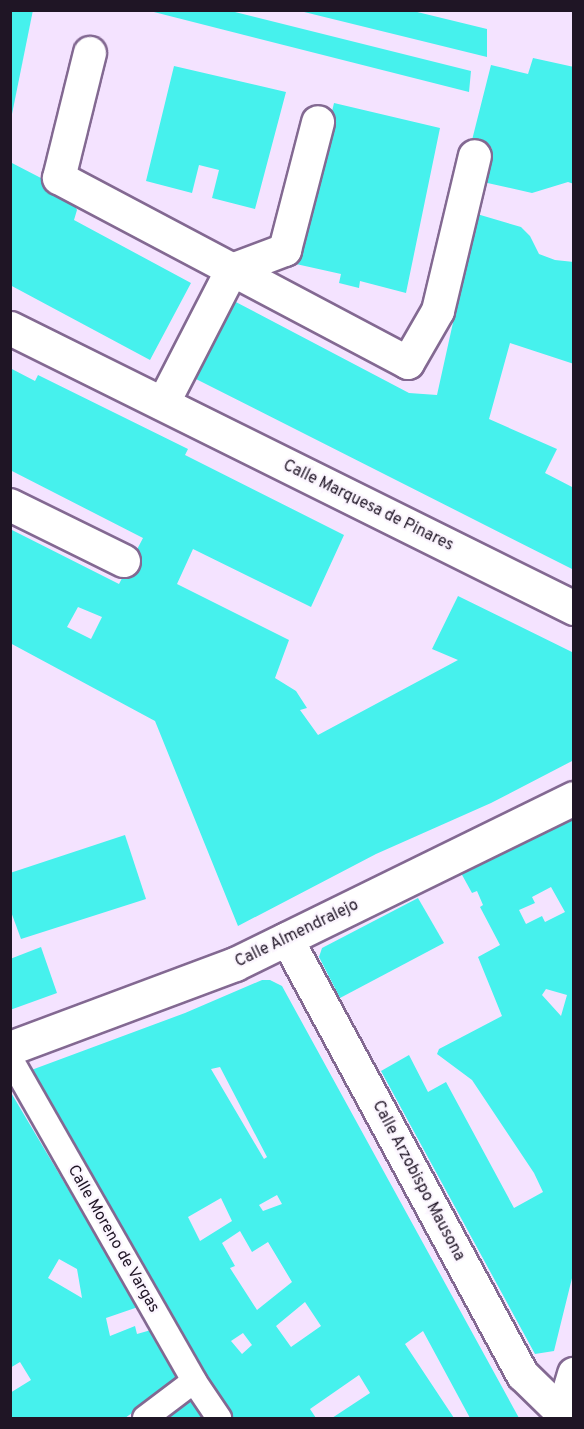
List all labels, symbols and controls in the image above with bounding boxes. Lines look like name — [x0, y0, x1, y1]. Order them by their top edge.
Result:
street label: Calle Marquesa de Pinares — [280, 456, 456, 556]
street label: Calle Almendralejo — [232, 896, 362, 972]
street label: Calle Arzobispo Mausona — [367, 1097, 469, 1265]
street label: Calle Moreno de Vargas — [63, 1161, 163, 1317]

